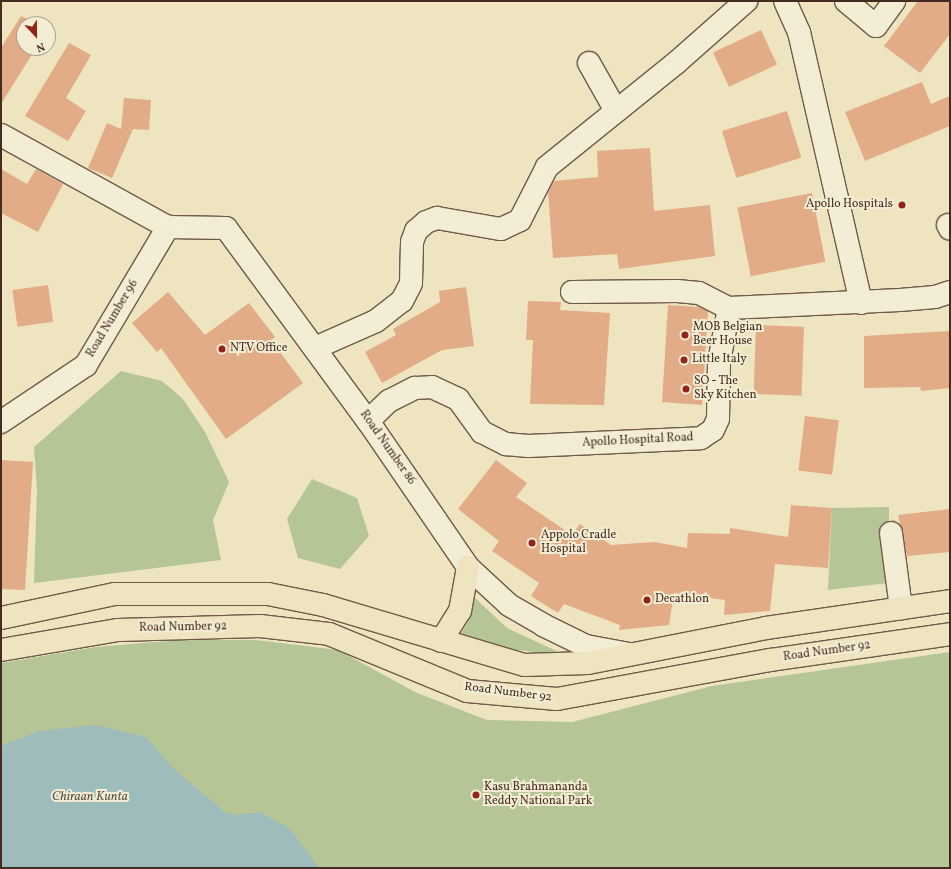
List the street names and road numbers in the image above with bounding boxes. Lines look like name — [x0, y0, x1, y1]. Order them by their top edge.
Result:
street label: Road Number 96 — [84, 277, 142, 361]
street label: Road Number 86 — [356, 408, 418, 488]
street label: Apollo Hospital Road — [582, 431, 694, 451]
street label: Road Number 92 — [139, 620, 227, 636]
street label: Road Number 92 — [782, 639, 872, 665]
street label: Road Number 92 — [463, 680, 553, 706]

